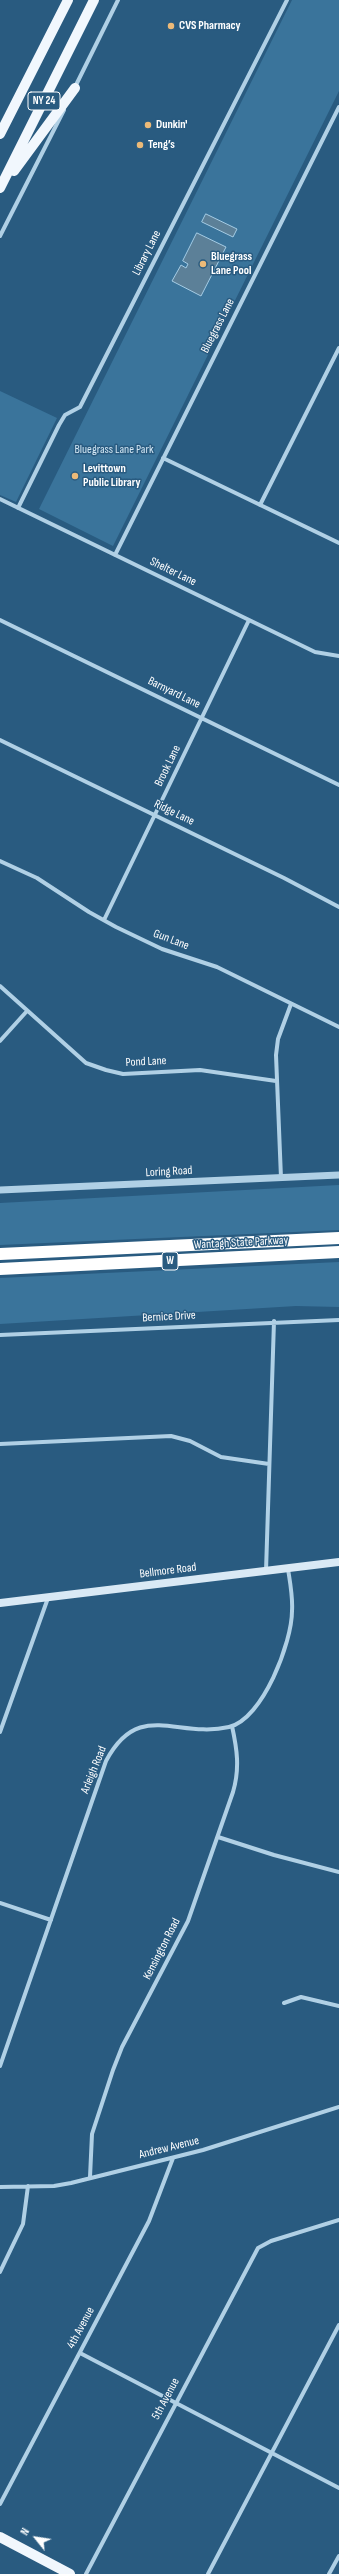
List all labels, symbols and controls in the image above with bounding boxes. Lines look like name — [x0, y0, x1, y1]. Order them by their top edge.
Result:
place label: CVS Pharmacy — [179, 19, 241, 33]
marker: CVS Pharmacy — [166, 21, 176, 31]
road number: NY 24 — [28, 92, 60, 110]
place label: Dunkin' — [156, 118, 187, 132]
marker: Dunkin' — [143, 120, 153, 130]
place label: Teng’s — [148, 138, 175, 152]
marker: Teng’s — [135, 140, 145, 150]
street label: Library Lane — [130, 228, 164, 278]
place label: Bluegrass Lane Pool — [211, 250, 252, 278]
marker: Bluegrass Lane Pool — [198, 259, 208, 269]
street label: Bluegrass Lane — [198, 296, 238, 356]
park label: Bluegrass Lane Park — [75, 443, 153, 457]
place label: Levittown Public Library — [83, 462, 140, 490]
marker: Levittown Public Library — [70, 471, 80, 481]
street label: Shelter Lane — [147, 555, 199, 589]
street label: Barnyard Lane — [145, 674, 203, 712]
street label: Brook Lane — [152, 743, 184, 789]
street label: Ridge Lane — [151, 797, 197, 829]
street label: Gun Lane — [151, 927, 191, 953]
street label: Pond Lane — [125, 1054, 167, 1070]
street label: Loring Road — [145, 1164, 193, 1180]
street label: Wantagh State Parkway — [194, 1233, 288, 1253]
road number: W — [162, 1252, 178, 1270]
street label: Bernice Drive — [142, 1308, 196, 1326]
street label: Bellmore Road — [139, 1560, 197, 1582]
street label: Arleigh Road — [78, 1744, 110, 1796]
street label: Kensington Road — [140, 1916, 184, 1982]
street label: Andrew Avenue — [137, 2134, 201, 2162]
street label: 4th Avenue — [64, 2305, 98, 2351]
street label: 5th Avenue — [149, 2376, 183, 2422]
north arrow — [16, 2518, 56, 2558]
text: N — [18, 2526, 32, 2538]

